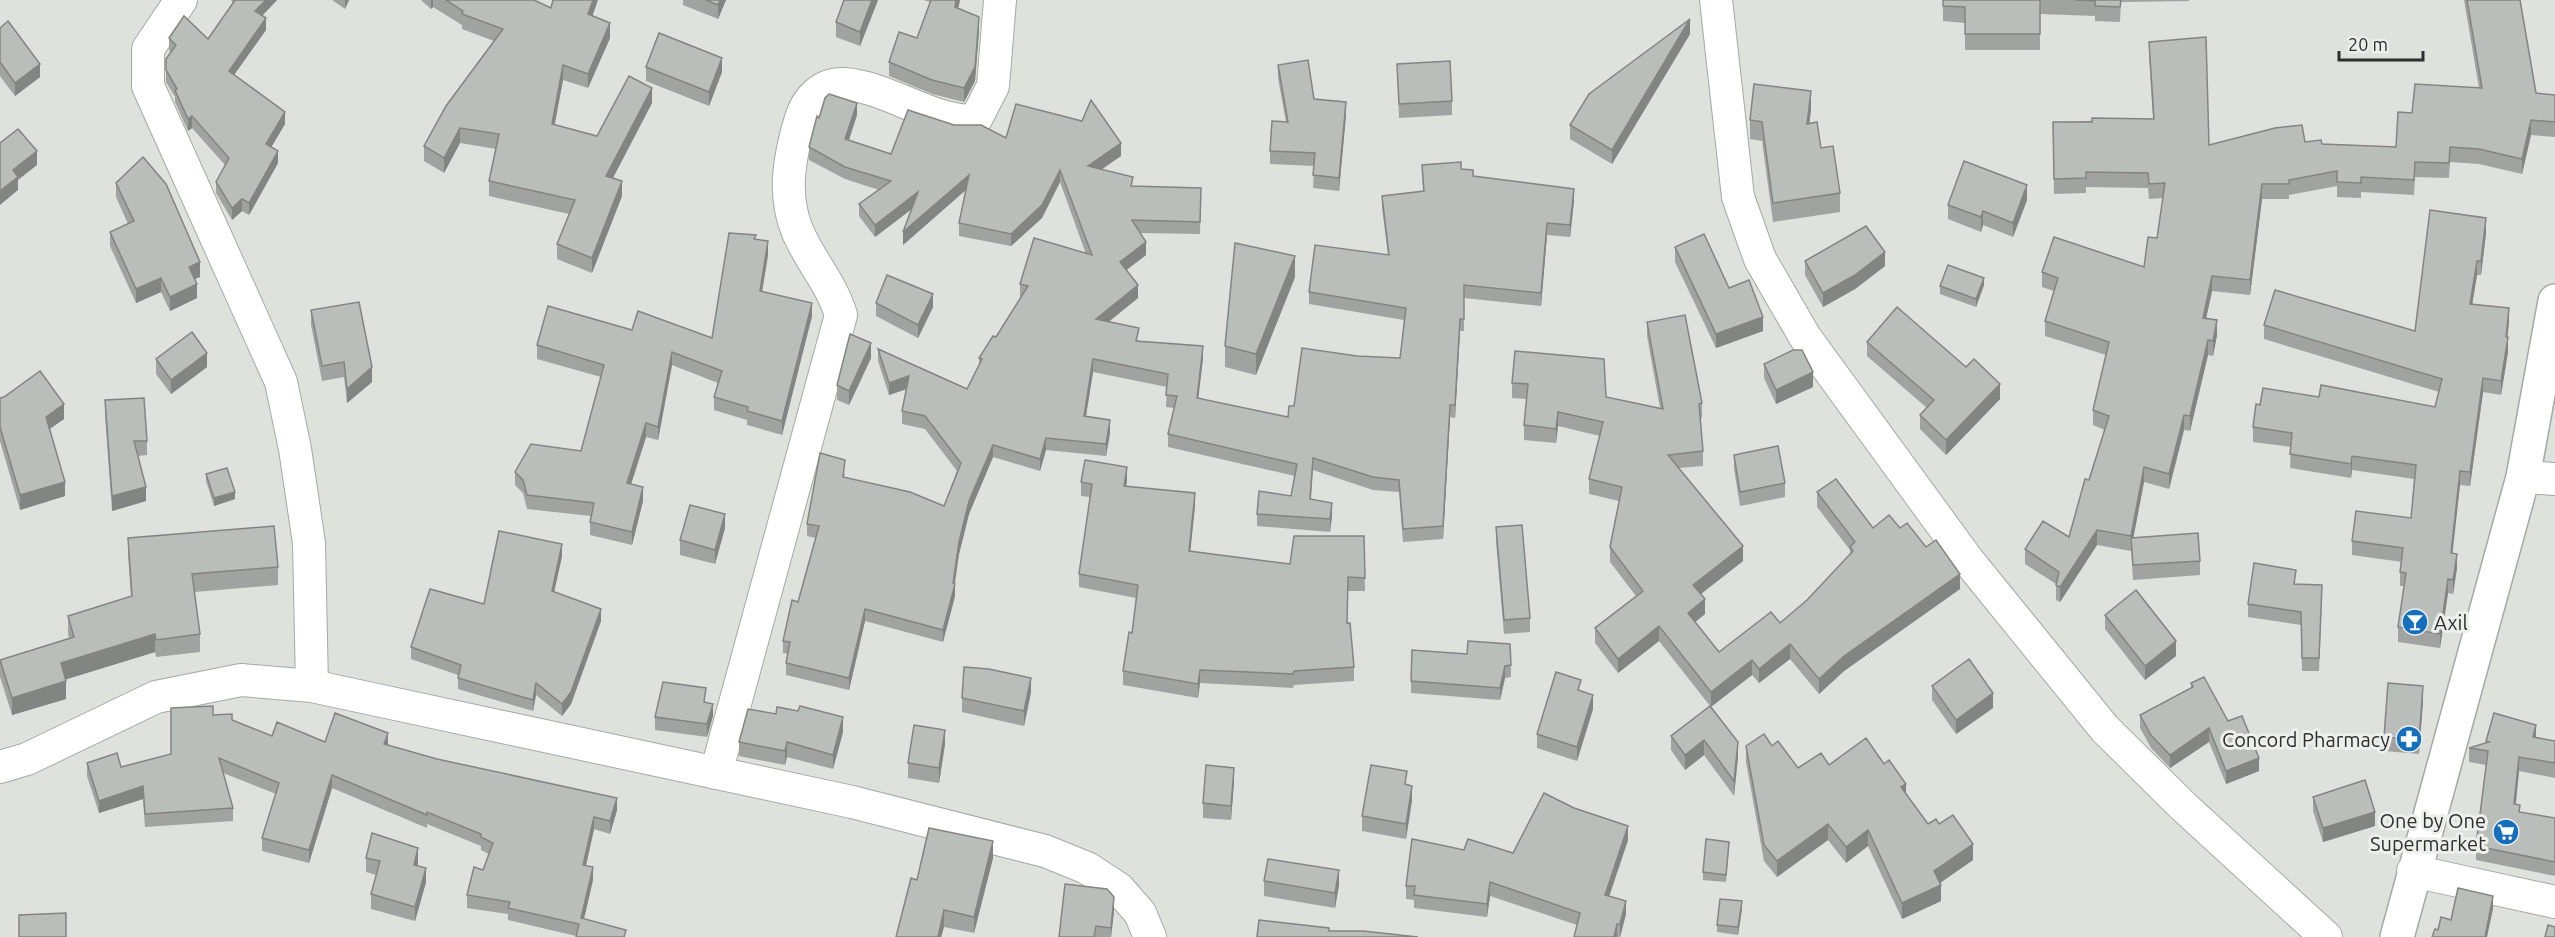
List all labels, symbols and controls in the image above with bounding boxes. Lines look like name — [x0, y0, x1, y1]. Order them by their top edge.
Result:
scale bar — [2339, 24, 2423, 62]
text: 20 m — [2348, 34, 2388, 54]
bar icon: Axil — [2400, 607, 2430, 637]
place label: Axil — [2434, 611, 2468, 634]
pharmacy icon: Concord Pharmacy — [2394, 724, 2424, 754]
place label: Concord Pharmacy — [2222, 728, 2390, 751]
place label: One by One Supermarket — [2370, 809, 2486, 855]
supermarket icon: One by One Supermarket — [2491, 817, 2521, 847]

